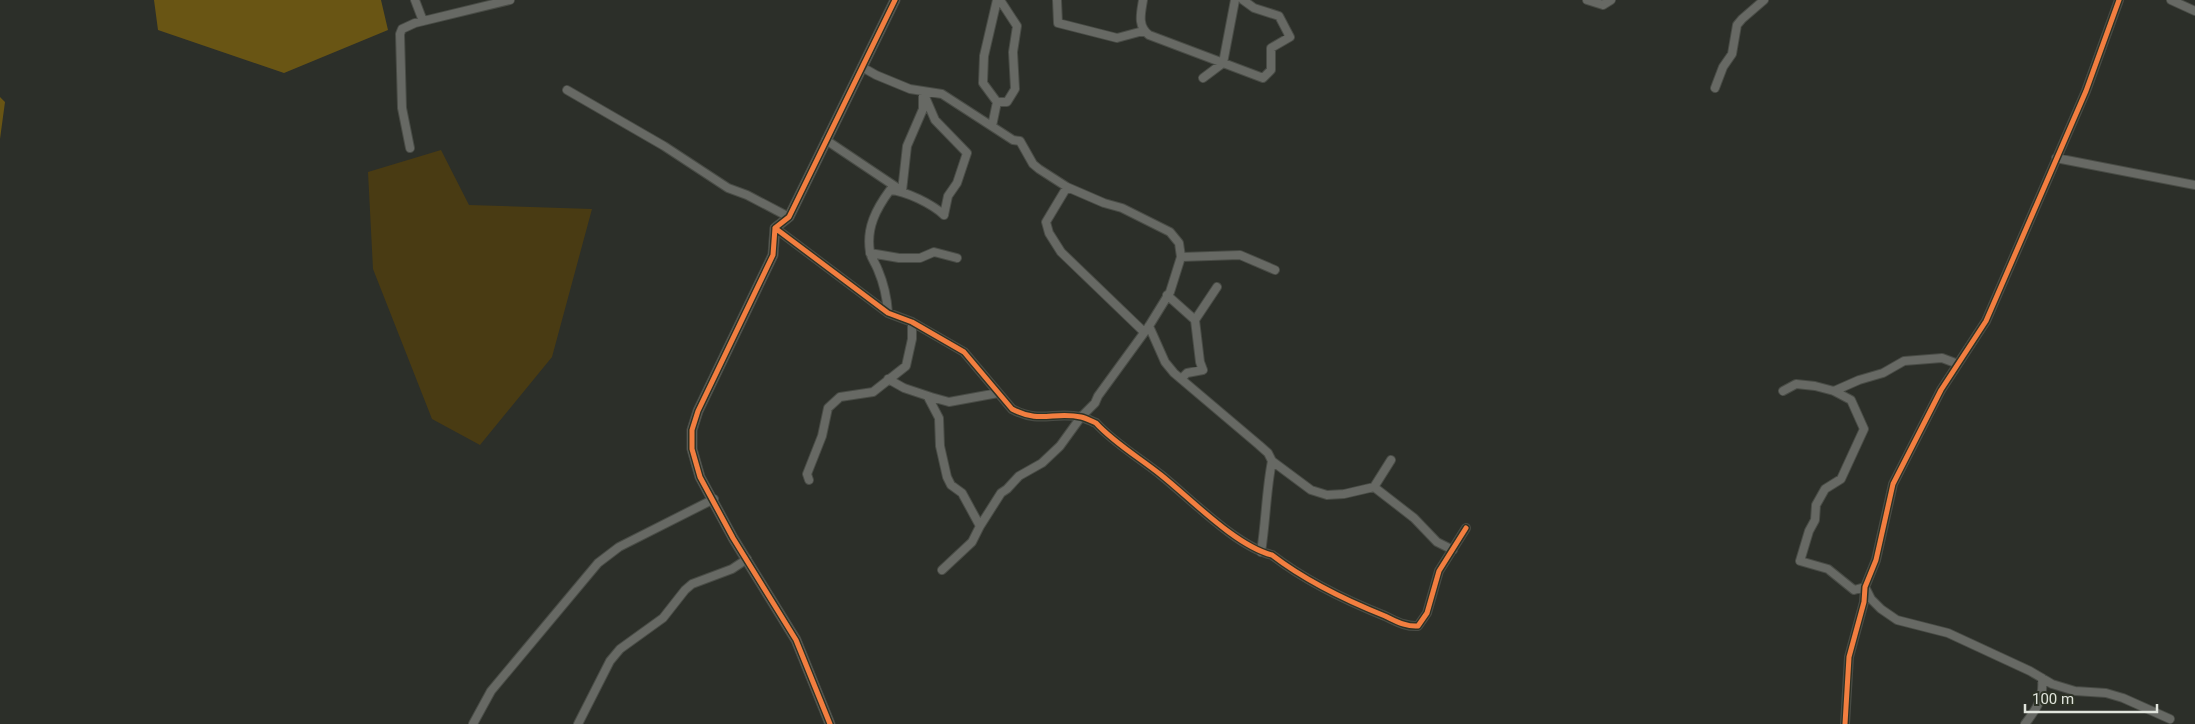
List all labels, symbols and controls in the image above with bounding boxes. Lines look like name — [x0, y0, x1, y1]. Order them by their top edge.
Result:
scale bar — [2025, 682, 2158, 714]
text: 100 m — [2032, 690, 2074, 708]

